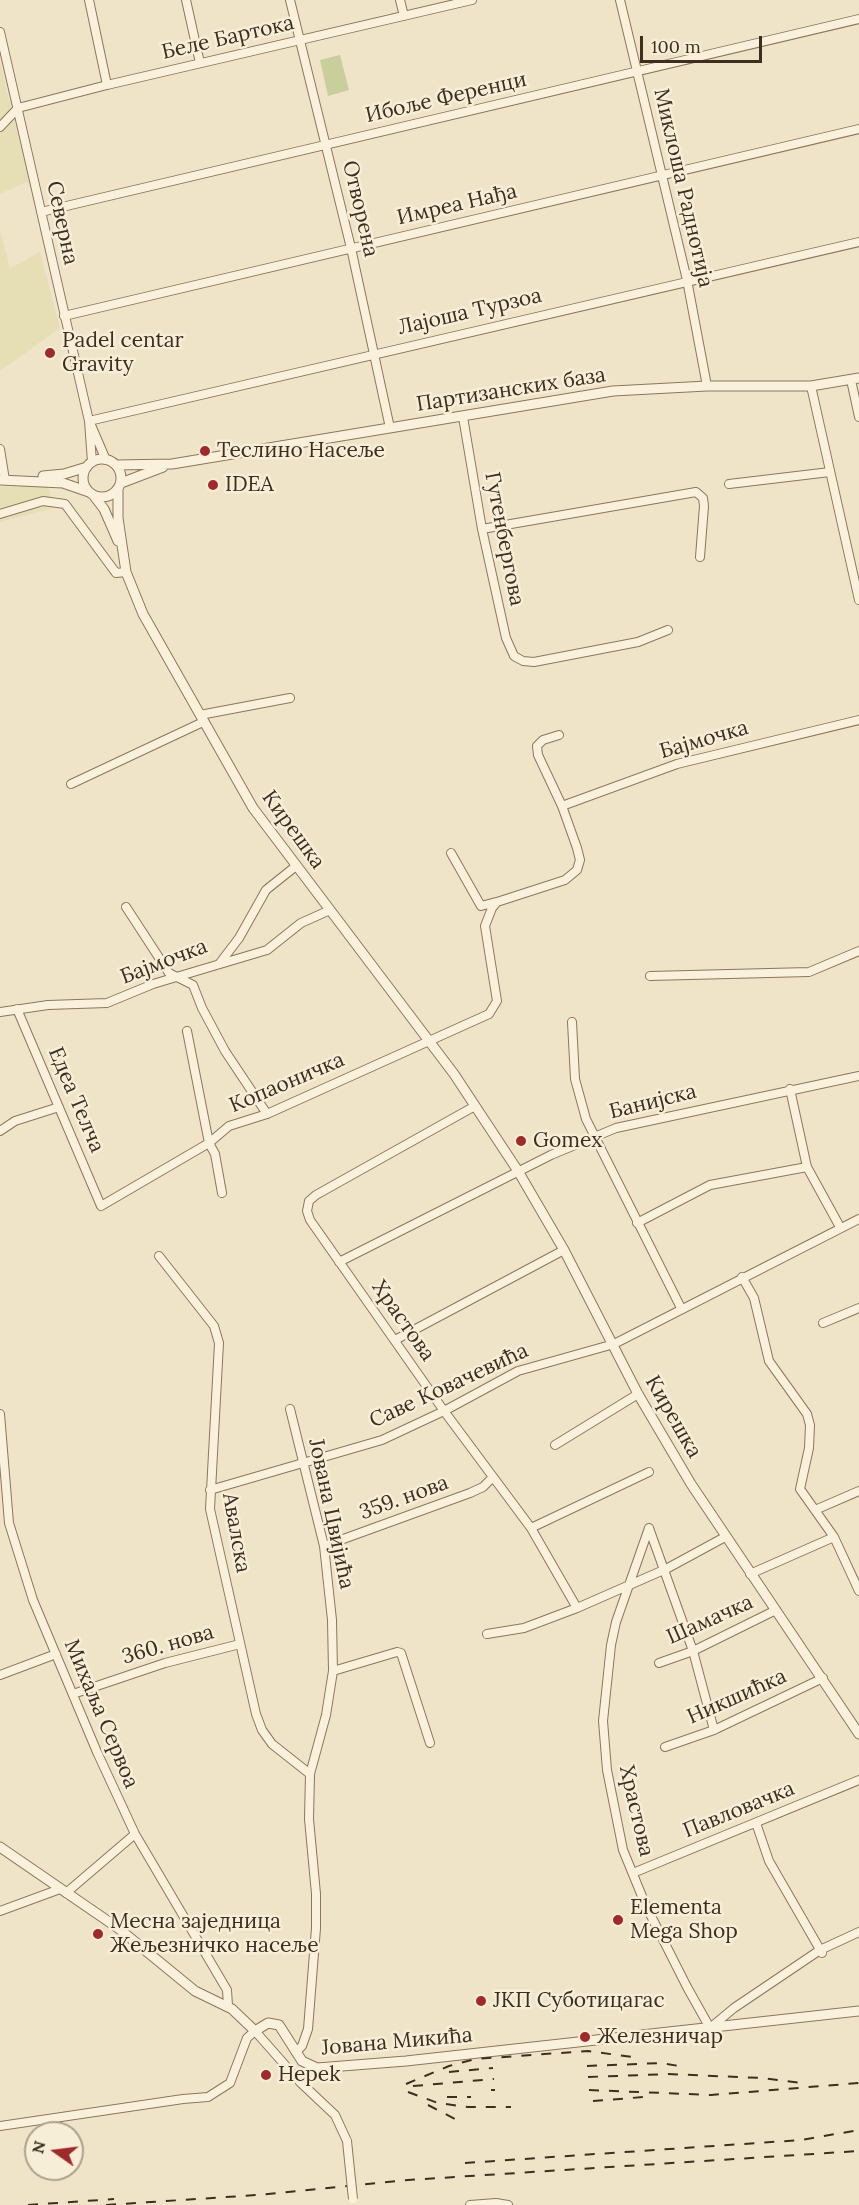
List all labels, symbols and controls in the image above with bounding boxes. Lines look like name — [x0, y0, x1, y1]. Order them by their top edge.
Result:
street label: Беле Бартока — [159, 11, 297, 65]
scale bar — [643, 24, 764, 62]
text: 100 m — [651, 35, 701, 58]
street label: Ибоље Ференци — [363, 67, 529, 129]
street label: Миклоша Раднотија — [648, 86, 718, 290]
street label: Отворена — [337, 158, 383, 260]
street label: Северна — [41, 179, 83, 267]
street label: Имреа Нађа — [395, 179, 519, 231]
street label: Лајоша Турзоа — [396, 283, 544, 341]
place label: Padel centar Gravity — [62, 328, 184, 378]
marker: Padel centar Gravity — [43, 346, 57, 360]
street label: Партизанских база — [415, 363, 607, 417]
place label: Теслино Насеље — [217, 438, 385, 464]
marker: Теслино Насеље — [198, 444, 212, 458]
street label: Гутенбергова — [479, 470, 529, 608]
place label: IDEA — [225, 472, 274, 498]
marker: IDEA — [206, 478, 220, 492]
street label: Бајмочка — [657, 715, 751, 765]
street label: Кирешка — [256, 786, 330, 874]
street label: Бајмочка — [117, 934, 211, 990]
street label: Едеа Телча — [43, 1044, 109, 1156]
street label: Копаоничка — [226, 1047, 348, 1119]
street label: Банијска — [607, 1079, 699, 1125]
place label: Gomex — [533, 1128, 602, 1154]
marker: Gomex — [514, 1134, 528, 1148]
street label: Храстова — [366, 1276, 440, 1366]
street label: Саве Ковачевића — [366, 1338, 532, 1434]
street label: Кирешка — [639, 1371, 707, 1463]
street label: Јована Цвијића — [303, 1436, 359, 1592]
street label: 359. нова — [356, 1470, 452, 1526]
street label: Авалска — [217, 1491, 255, 1575]
street label: Шамачка — [663, 1590, 757, 1650]
street label: 360. нова — [119, 1620, 217, 1670]
street label: Михаља Сервоа — [58, 1636, 144, 1792]
street label: Никшићка — [683, 1664, 791, 1730]
street label: Храстова — [613, 1763, 659, 1859]
street label: Павловачка — [680, 1776, 798, 1844]
place label: Elementa Mega Shop — [630, 1895, 738, 1945]
place label: Месна заједница Жељезничко насеље — [110, 1909, 319, 1959]
marker: Elementa Mega Shop — [611, 1913, 625, 1927]
marker: Месна заједница Жељезничко насеље — [91, 1927, 105, 1941]
place label: ЈКП Суботицагас — [493, 1988, 665, 2014]
marker: ЈКП Суботицагас — [474, 1994, 488, 2008]
street label: Јована Микића — [320, 2023, 474, 2061]
place label: Железничар — [597, 2024, 723, 2050]
marker: Железничар — [578, 2030, 592, 2044]
place label: Hepek — [278, 2062, 340, 2088]
marker: Hepek — [259, 2068, 273, 2082]
north arrow — [24, 2121, 84, 2181]
text: N — [27, 2139, 50, 2156]

